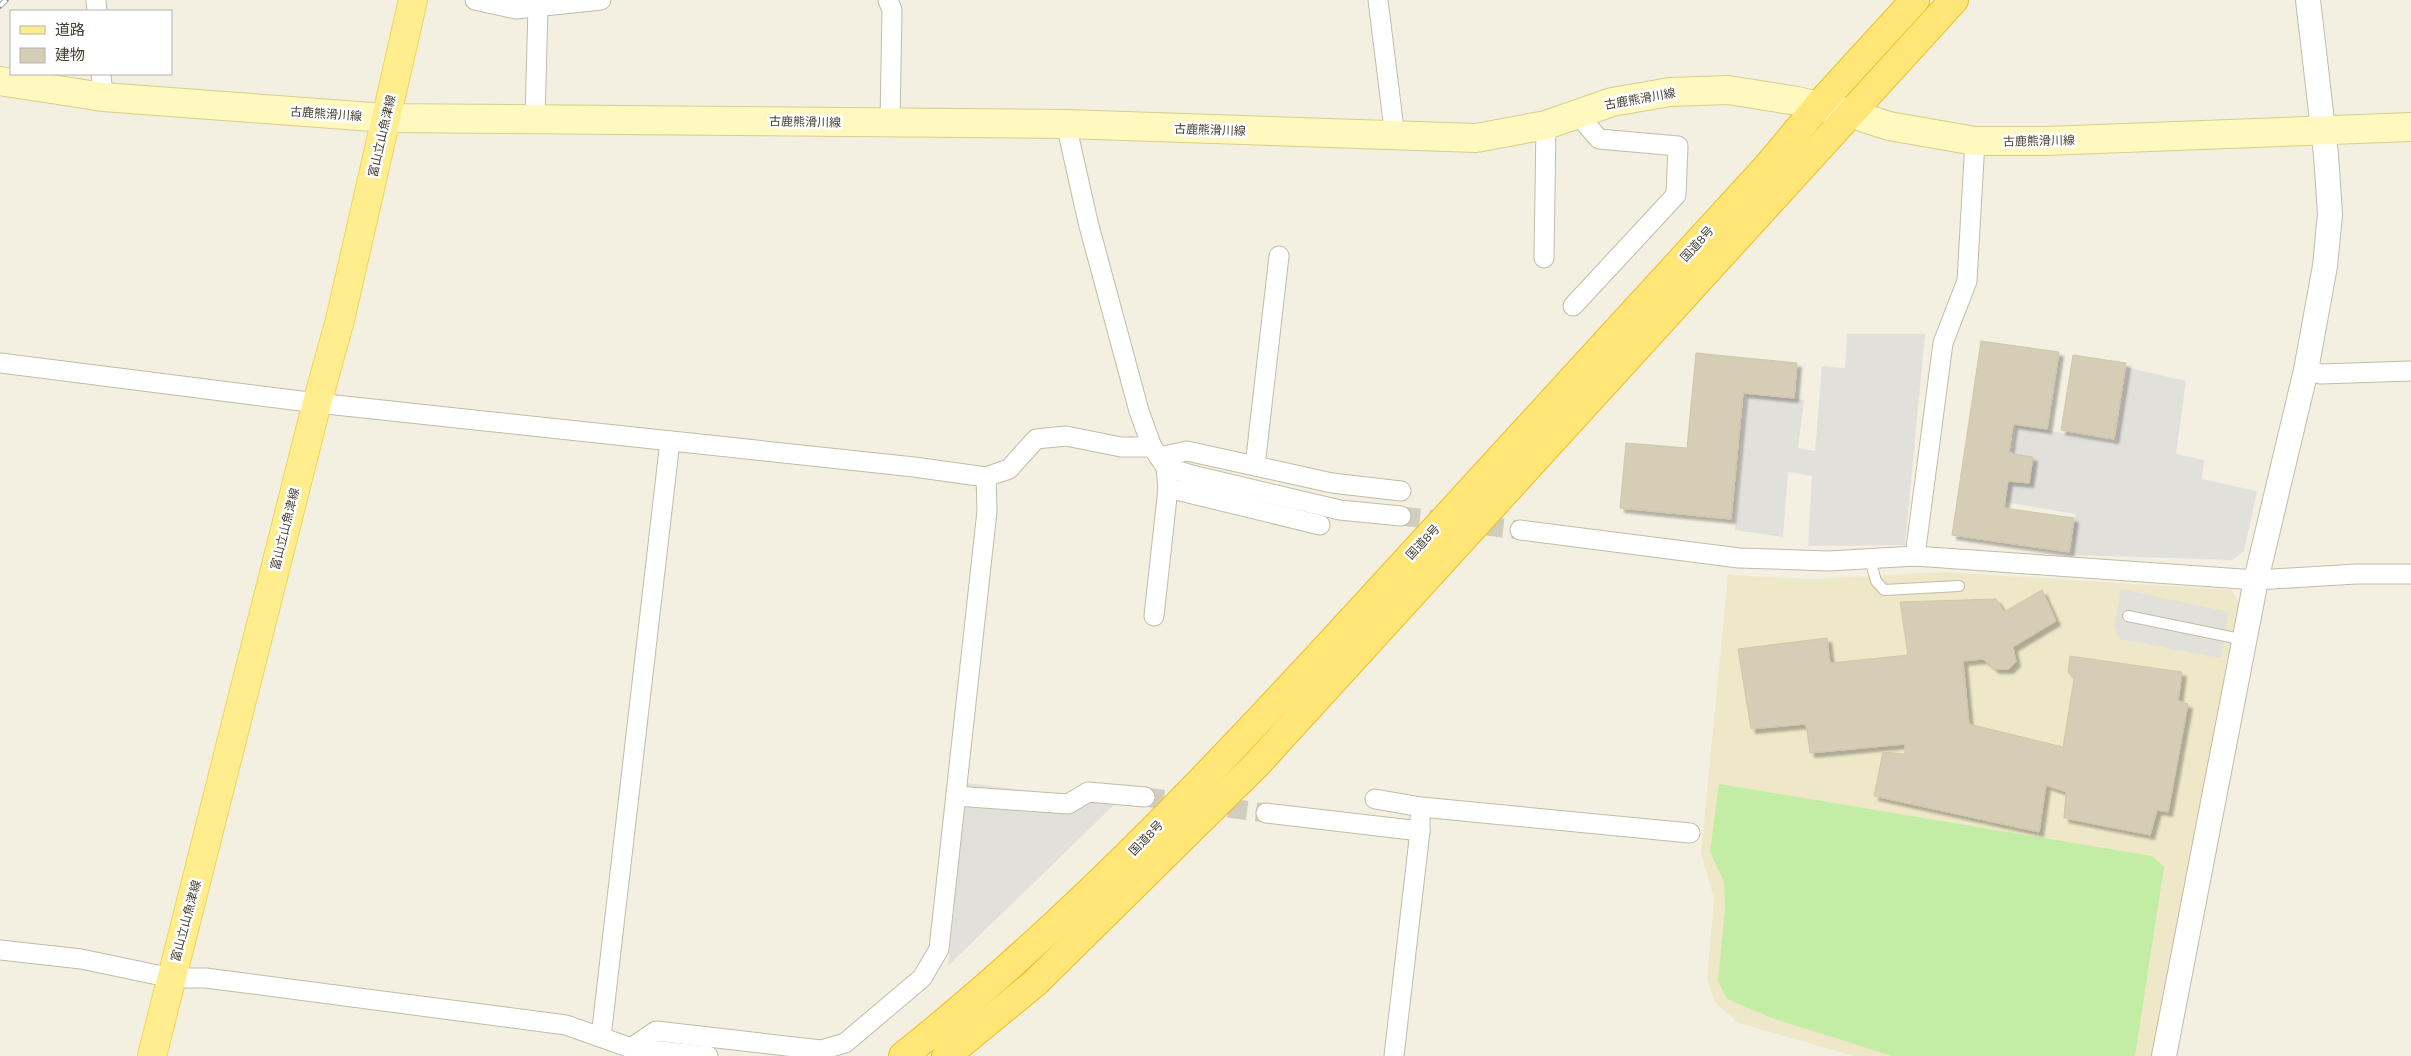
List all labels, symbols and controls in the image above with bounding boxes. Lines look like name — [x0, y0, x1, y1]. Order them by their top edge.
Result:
legend — [10, 10, 172, 75]
text: 道路 — [55, 18, 85, 41]
text: 建物 — [55, 43, 85, 66]
street label: 古鹿熊滑川線 — [1603, 83, 1677, 114]
street label: 富山立山魚津線 — [363, 93, 400, 179]
street label: 古鹿熊滑川線 — [289, 102, 363, 125]
street label: 古鹿熊滑川線 — [769, 111, 841, 132]
street label: 古鹿熊滑川線 — [1174, 119, 1246, 140]
street label: 古鹿熊滑川線 — [2003, 130, 2075, 151]
street label: 国道8号 — [1675, 221, 1718, 266]
street label: 富山立山魚津線 — [265, 486, 304, 572]
street label: 国道8号 — [1401, 520, 1444, 564]
street label: 国道8号 — [1124, 816, 1167, 860]
street label: 富山立山魚津線 — [165, 878, 206, 964]

